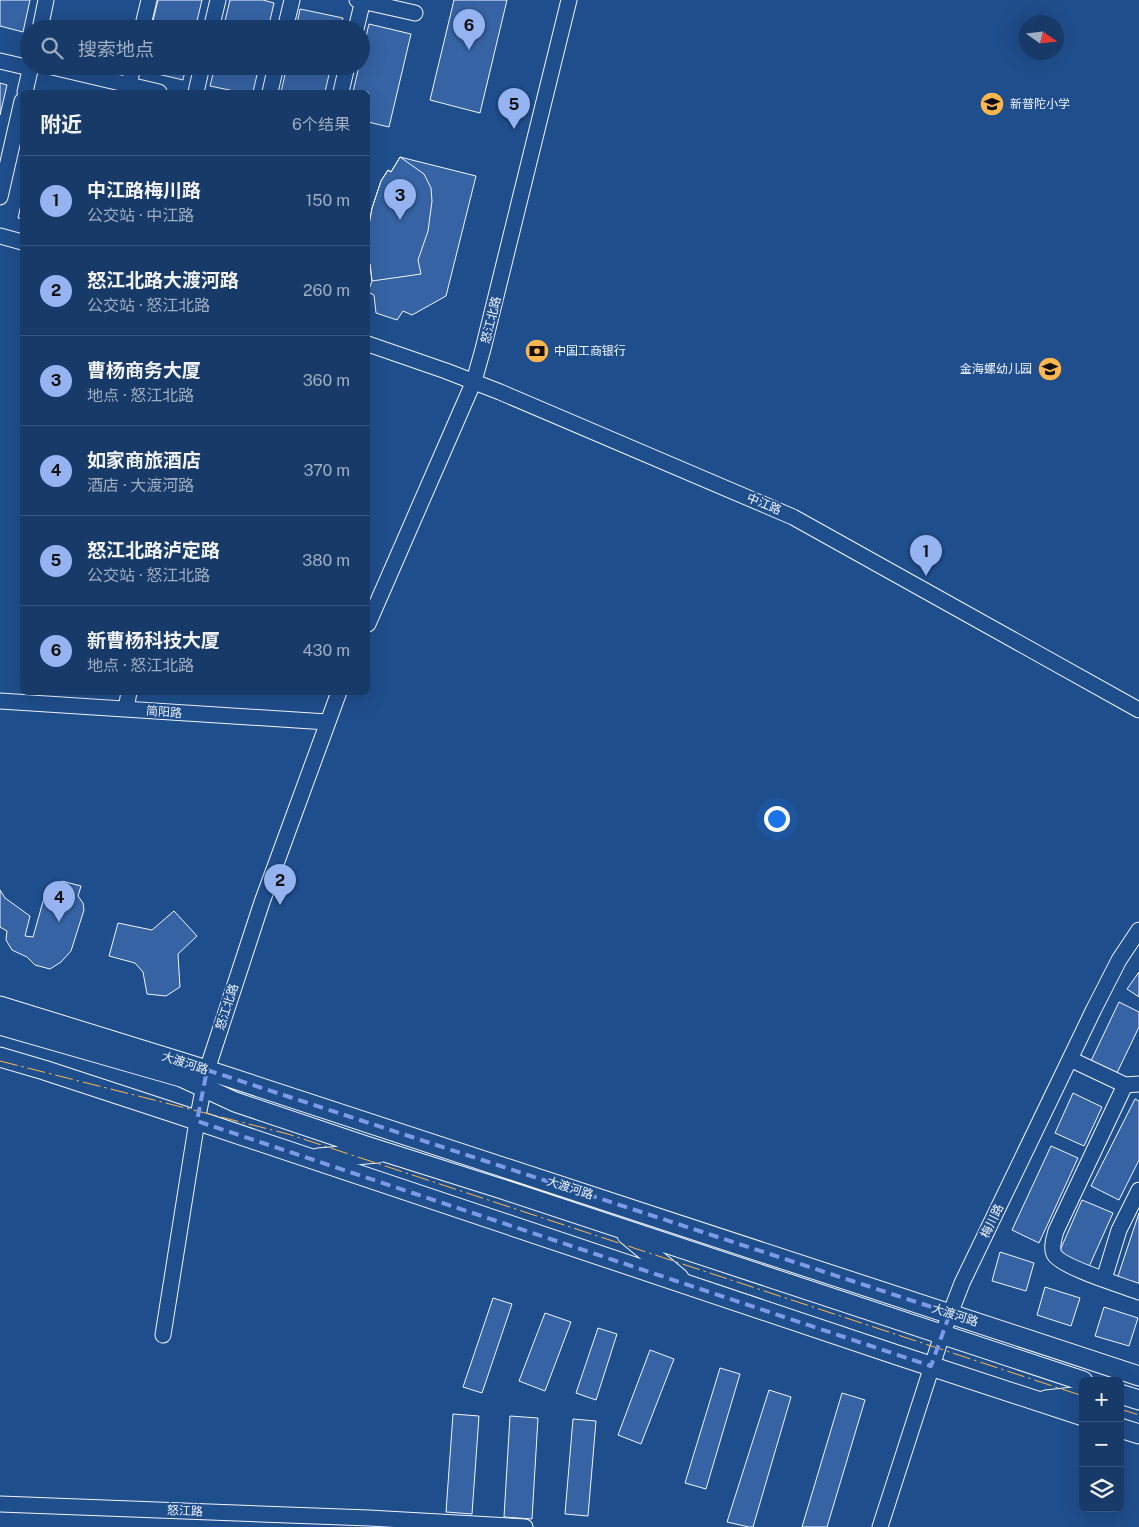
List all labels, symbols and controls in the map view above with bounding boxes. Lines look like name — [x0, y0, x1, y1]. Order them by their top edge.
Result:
pin: 6 — [453, 9, 485, 50]
north arrow — [1019, 15, 1064, 60]
search box — [20, 20, 370, 75]
icon: search — [38, 34, 66, 62]
text: 搜索地点 — [78, 38, 154, 60]
pin: 5 — [498, 88, 530, 129]
school or university icon: 新普陀小学 — [979, 91, 1005, 117]
place label: 新普陀小学 — [1010, 97, 1070, 111]
text: 附近 — [40, 112, 82, 137]
text: 6个结果 — [292, 115, 350, 134]
text: 中江路梅川路 — [87, 179, 201, 201]
pin: 3 — [384, 179, 416, 220]
text: 1 — [53, 191, 59, 210]
text: 150 m — [306, 191, 350, 210]
text: 公交站 · 中江路 — [87, 206, 194, 225]
text: 怒江北路大渡河路 — [87, 269, 239, 291]
text: 2 — [51, 281, 61, 300]
text: 260 m — [303, 281, 350, 300]
street label: 怒江北路 — [478, 295, 504, 345]
text: 公交站 · 怒江北路 — [87, 296, 210, 315]
bank icon: 中国工商银行 — [524, 338, 550, 364]
place label: 中国工商银行 — [554, 344, 626, 358]
school or university icon: 金海螺幼儿园 — [1037, 356, 1063, 382]
text: 曹杨商务大厦 — [87, 359, 201, 381]
place label: 金海螺幼儿园 — [960, 362, 1032, 376]
text: 3 — [51, 371, 61, 390]
text: 360 m — [303, 371, 350, 390]
text: 地点 · 怒江北路 — [87, 386, 194, 405]
text: 如家商旅酒店 — [87, 449, 201, 471]
text: 4 — [51, 461, 61, 480]
text: 370 m — [303, 461, 350, 480]
text: 酒店 · 大渡河路 — [87, 476, 194, 495]
street label: 中江路 — [745, 491, 783, 517]
pin: 1 — [910, 535, 942, 576]
text: 怒江北路泸定路 — [87, 539, 220, 561]
text: 5 — [51, 551, 61, 570]
text: 380 m — [302, 551, 350, 570]
text: 公交站 · 怒江北路 — [87, 566, 210, 585]
text: 新曹杨科技大厦 — [87, 629, 220, 651]
text: 6 — [51, 641, 61, 660]
text: 430 m — [302, 641, 350, 660]
text: 地点 · 怒江北路 — [87, 656, 194, 675]
street label: 简阳路 — [146, 704, 182, 720]
your location — [764, 806, 790, 832]
pin: 2 — [264, 864, 296, 905]
pin: 4 — [43, 881, 75, 922]
street label: 怒江北路 — [213, 982, 241, 1032]
street label: 大渡河路 — [160, 1049, 210, 1077]
street label: 大渡河路 — [545, 1174, 595, 1202]
street label: 梅川路 — [978, 1202, 1006, 1240]
street label: 大渡河路 — [930, 1301, 980, 1329]
map controls — [1079, 1377, 1124, 1512]
button: + — [1079, 1377, 1124, 1422]
button: − — [1079, 1422, 1124, 1467]
button: layers — [1079, 1467, 1124, 1512]
street label: 怒江路 — [167, 1503, 203, 1519]

